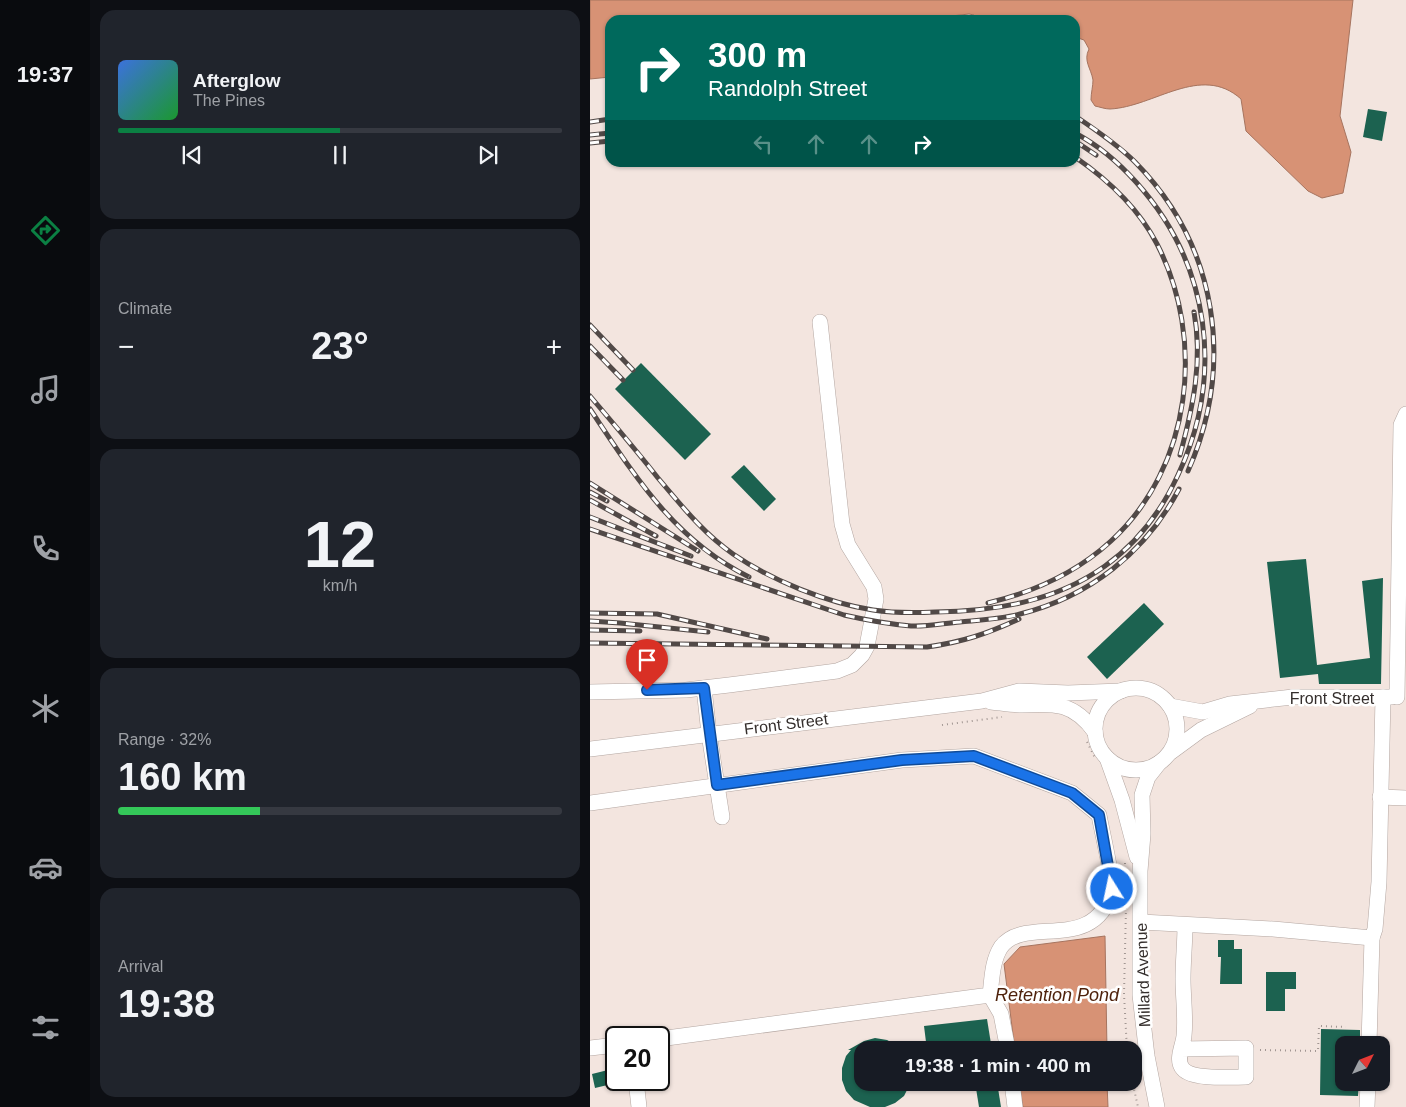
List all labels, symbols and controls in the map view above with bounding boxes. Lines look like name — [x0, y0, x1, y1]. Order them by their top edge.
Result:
icon: right — [625, 35, 690, 100]
text: 300 m — [708, 35, 807, 74]
text: 19:37 — [17, 62, 73, 87]
text: Afterglow — [193, 70, 281, 91]
text: Randolph Street — [708, 76, 867, 101]
text: The Pines — [193, 92, 265, 109]
icon: left — [749, 130, 777, 158]
icon: ahead — [802, 130, 830, 158]
icon: ahead — [855, 130, 883, 158]
icon: right — [908, 130, 936, 158]
icon: previous — [178, 141, 206, 169]
icon: pause — [326, 141, 354, 169]
icon: next — [474, 141, 502, 169]
icon: directions — [28, 213, 63, 248]
text: Climate — [118, 300, 172, 317]
text: 23° — [311, 325, 369, 367]
text: − — [118, 331, 134, 362]
text: + — [546, 331, 562, 362]
icon: music — [28, 372, 63, 407]
text: 12 — [304, 508, 376, 581]
icon: phone — [28, 531, 63, 566]
text: km/h — [323, 577, 357, 594]
pin — [626, 639, 668, 690]
icon: arrive — [633, 646, 661, 674]
street label: Front Street — [1290, 690, 1375, 707]
icon: climate — [28, 691, 63, 726]
street label: Front Street — [743, 710, 830, 738]
text: Range · 32% — [118, 731, 211, 748]
text: 160 km — [118, 756, 247, 798]
icon: car — [28, 850, 63, 885]
position arrow — [1085, 862, 1137, 914]
street label: Millard Avenue — [1133, 922, 1153, 1028]
text: Arrival — [118, 958, 163, 975]
text: 19:38 — [118, 983, 215, 1025]
water label: Retention Pond — [995, 985, 1120, 1005]
icon: filters — [28, 1010, 63, 1045]
speed limit sign: 20 — [605, 1026, 670, 1091]
north arrow — [1335, 1036, 1390, 1091]
map controls — [1335, 1036, 1390, 1091]
text: 19:38 · 1 min · 400 m — [905, 1055, 1091, 1076]

